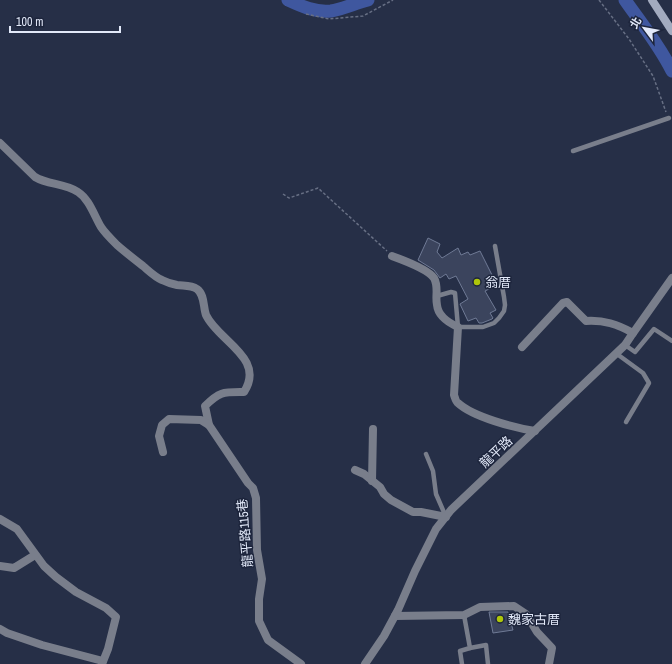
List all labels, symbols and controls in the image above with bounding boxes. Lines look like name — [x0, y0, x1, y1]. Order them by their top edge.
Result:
scale bar — [10, 8, 120, 34]
north arrow — [624, 8, 664, 48]
text: 100 m — [16, 14, 43, 30]
text: 北 — [627, 14, 644, 31]
place label: 翁厝 — [485, 274, 511, 291]
marker: 翁厝 — [472, 277, 482, 287]
street label: 龍平路 — [476, 432, 516, 472]
street label: 龍平路115巷 — [234, 498, 256, 568]
place label: 魏家古厝 — [508, 611, 560, 628]
marker: 魏家古厝 — [495, 614, 505, 624]

